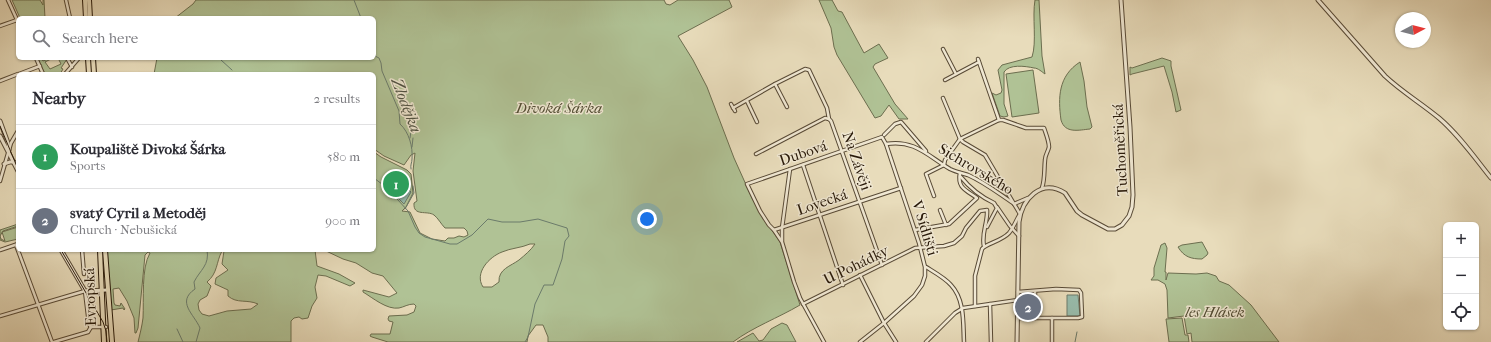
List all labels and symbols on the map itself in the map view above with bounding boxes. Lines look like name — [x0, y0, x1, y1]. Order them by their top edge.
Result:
north arrow — [1395, 12, 1431, 48]
water label: Zlodějka — [387, 74, 426, 135]
park label: Divoká Šárka — [515, 99, 602, 117]
street label: Tuchoměřická — [1109, 102, 1131, 197]
street label: Na Závěji — [839, 129, 876, 193]
street label: Dubová — [777, 136, 830, 170]
street label: Sichrovského — [935, 140, 1017, 199]
pin: 1 — [383, 169, 409, 199]
street label: Lovecká — [794, 185, 851, 219]
street label: V Sídlišti — [908, 197, 942, 258]
your location — [637, 209, 657, 229]
street label: U Pohádky — [820, 241, 892, 289]
street label: Evropská — [80, 266, 100, 327]
pin: 2 — [1015, 292, 1041, 322]
park label: les Hlásek — [1184, 303, 1245, 321]

